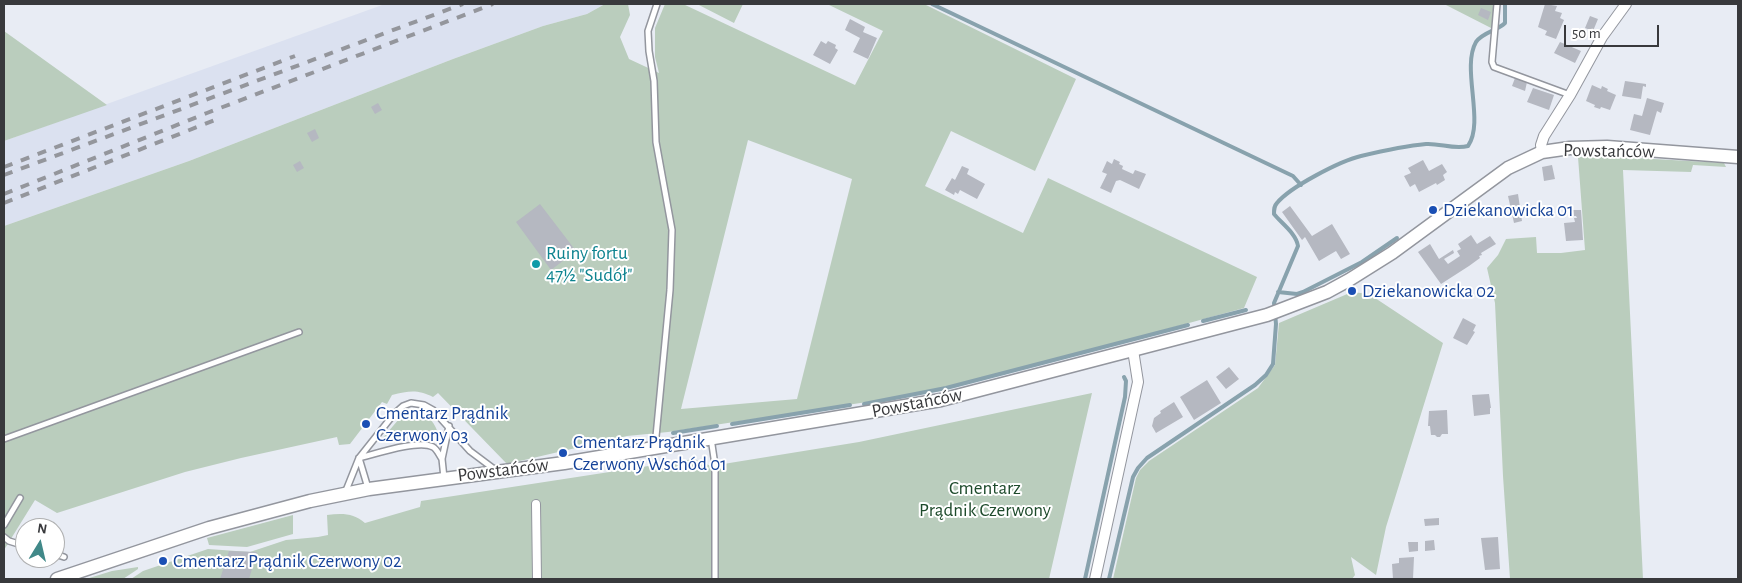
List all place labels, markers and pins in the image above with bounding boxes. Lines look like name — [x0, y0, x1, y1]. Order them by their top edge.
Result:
place label: Dziekanowicka 01 — [1443, 199, 1574, 221]
marker: Dziekanowicka 01 — [1427, 204, 1439, 216]
place label: Ruiny fortu 47½ "Sudół" — [546, 242, 633, 286]
marker: Ruiny fortu 47½ "Sudół" — [530, 258, 542, 270]
place label: Dziekanowicka 02 — [1362, 280, 1495, 302]
marker: Dziekanowicka 02 — [1346, 285, 1358, 297]
place label: Cmentarz Prądnik Czerwony 03 — [376, 402, 508, 446]
marker: Cmentarz Prądnik Czerwony 03 — [360, 418, 372, 430]
place label: Cmentarz Prądnik Czerwony Wschód 01 — [573, 431, 727, 475]
marker: Cmentarz Prądnik Czerwony Wschód 01 — [557, 447, 569, 459]
place label: Cmentarz Prądnik Czerwony 02 — [173, 550, 402, 572]
marker: Cmentarz Prądnik Czerwony 02 — [157, 555, 169, 567]

